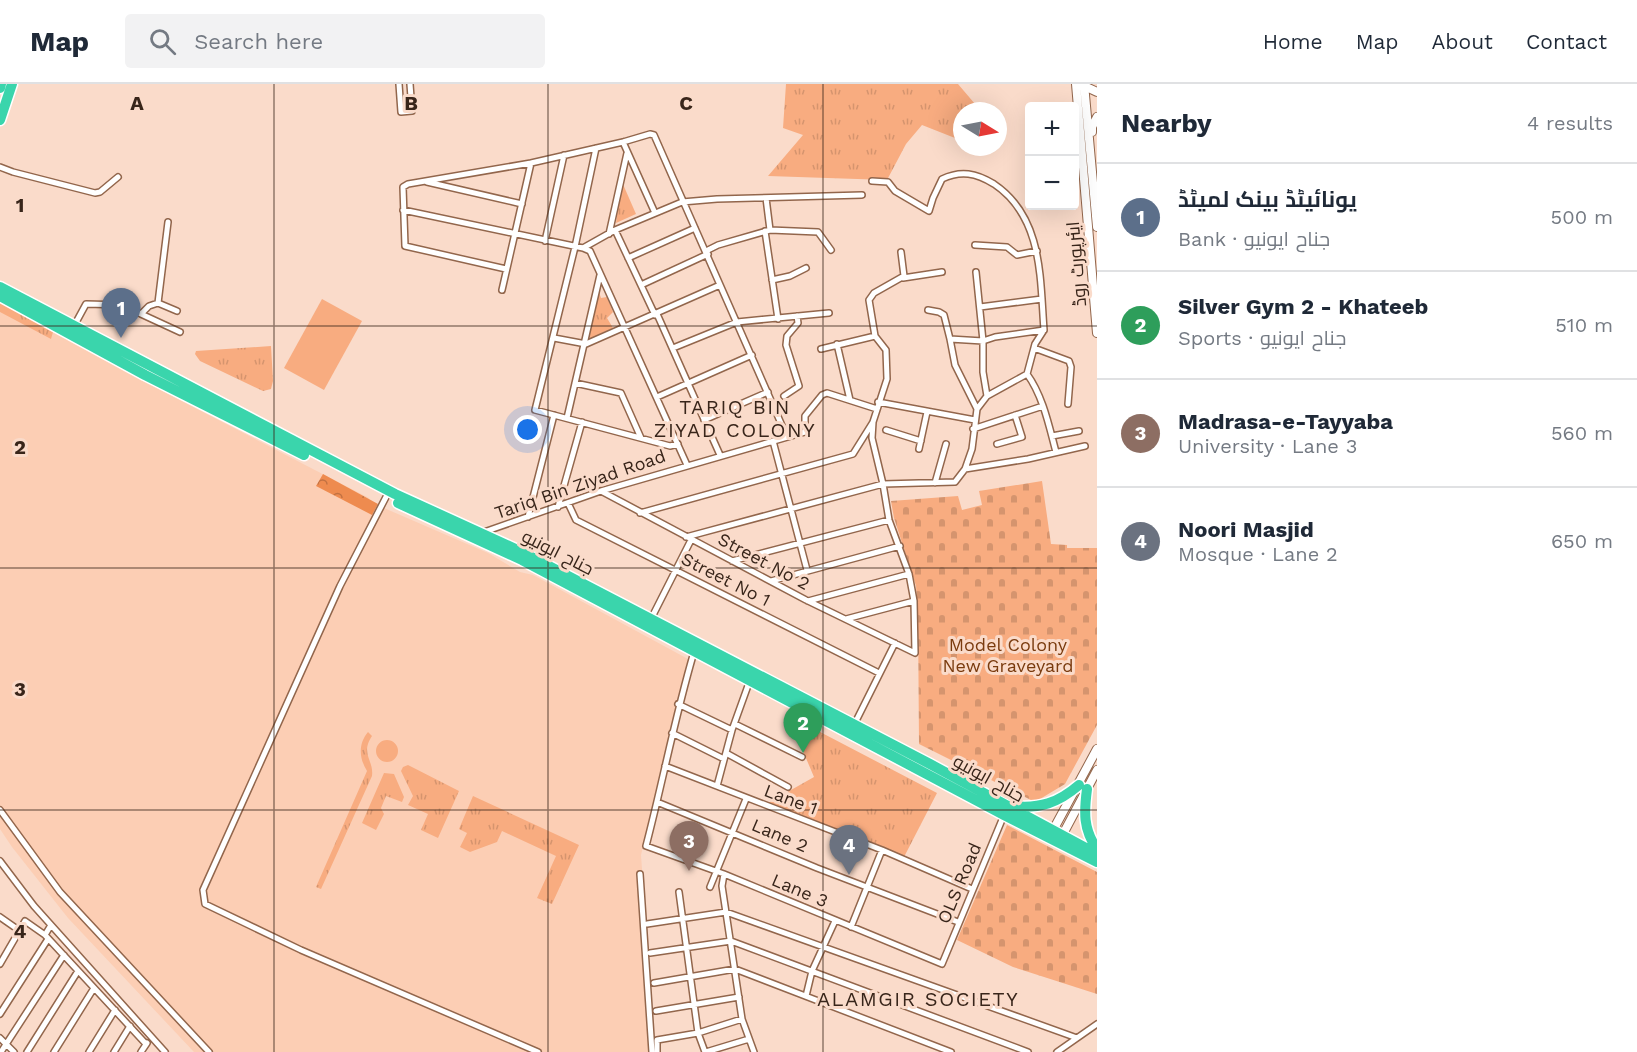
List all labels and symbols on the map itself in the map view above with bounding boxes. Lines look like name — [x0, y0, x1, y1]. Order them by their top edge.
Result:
text: A — [130, 91, 144, 115]
text: B — [404, 91, 418, 115]
text: C — [679, 91, 693, 115]
north arrow — [953, 102, 1007, 156]
text: 1 — [16, 193, 24, 217]
street label: ایئرپورٹ روڈ — [1062, 220, 1092, 307]
pin: 1 — [102, 288, 140, 338]
district label: TARIQ BIN ZIYAD COLONY — [654, 395, 816, 442]
your location — [513, 415, 542, 444]
text: 2 — [14, 435, 26, 459]
street label: Tariq Bin Ziyad Road — [492, 445, 668, 523]
street label: جناح ایونیو — [518, 525, 597, 581]
street label: Street No 2 — [715, 528, 813, 594]
street label: Street No 1 — [678, 548, 774, 610]
park label: Model Colony New Graveyard — [943, 634, 1073, 676]
text: 3 — [14, 677, 26, 701]
pin: 2 — [784, 704, 822, 753]
street label: جناح ایونیو — [949, 750, 1028, 808]
street label: Lane 1 — [761, 779, 821, 819]
street label: Lane 2 — [749, 814, 811, 856]
pin: 3 — [670, 822, 708, 871]
pin: 4 — [830, 826, 868, 875]
street label: OLS Road — [933, 839, 985, 927]
street label: Lane 3 — [769, 869, 831, 911]
text: 4 — [14, 919, 27, 943]
district label: ALAMGIR SOCIETY — [817, 987, 1019, 1011]

